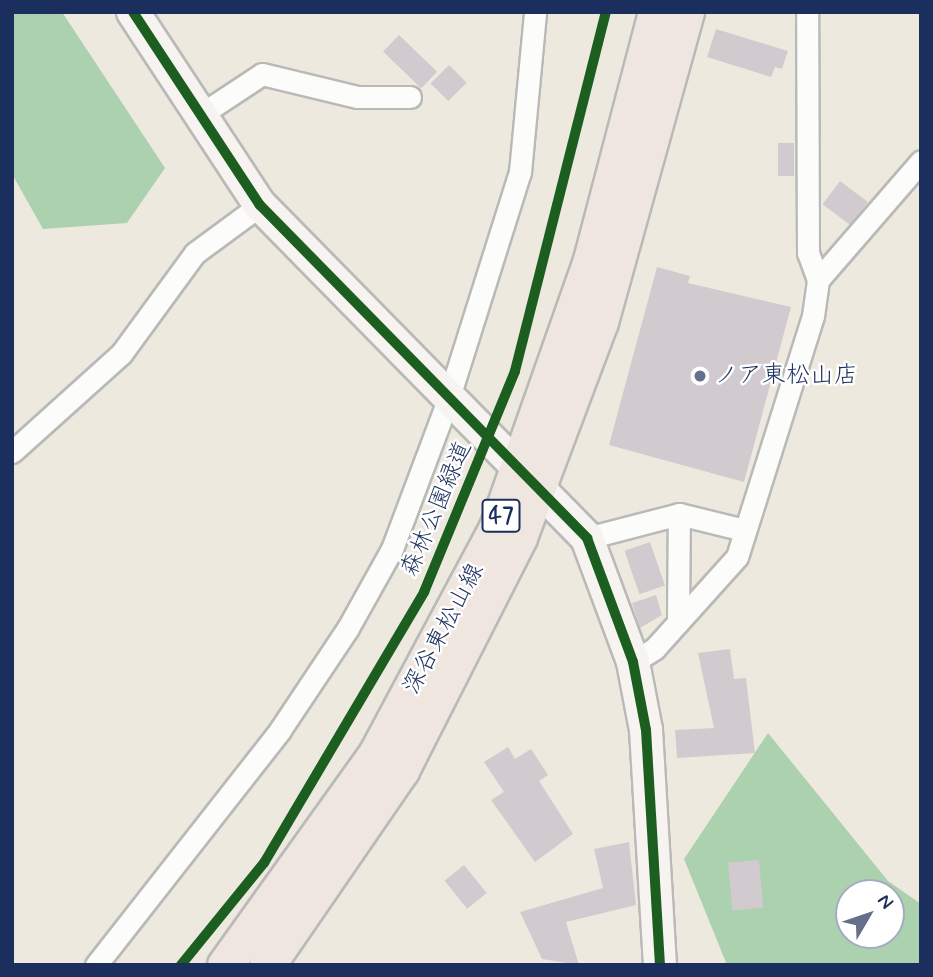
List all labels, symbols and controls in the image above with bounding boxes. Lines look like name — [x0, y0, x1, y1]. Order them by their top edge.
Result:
place label: ノア東松山店 — [714, 362, 858, 390]
marker: ノア東松山店 — [692, 368, 708, 384]
street label: 森林公園緑道 — [396, 437, 478, 581]
road number: 47 — [480, 496, 522, 536]
street label: 深谷東松山線 — [397, 559, 491, 699]
north arrow — [835, 879, 905, 949]
text: N — [871, 889, 899, 915]

